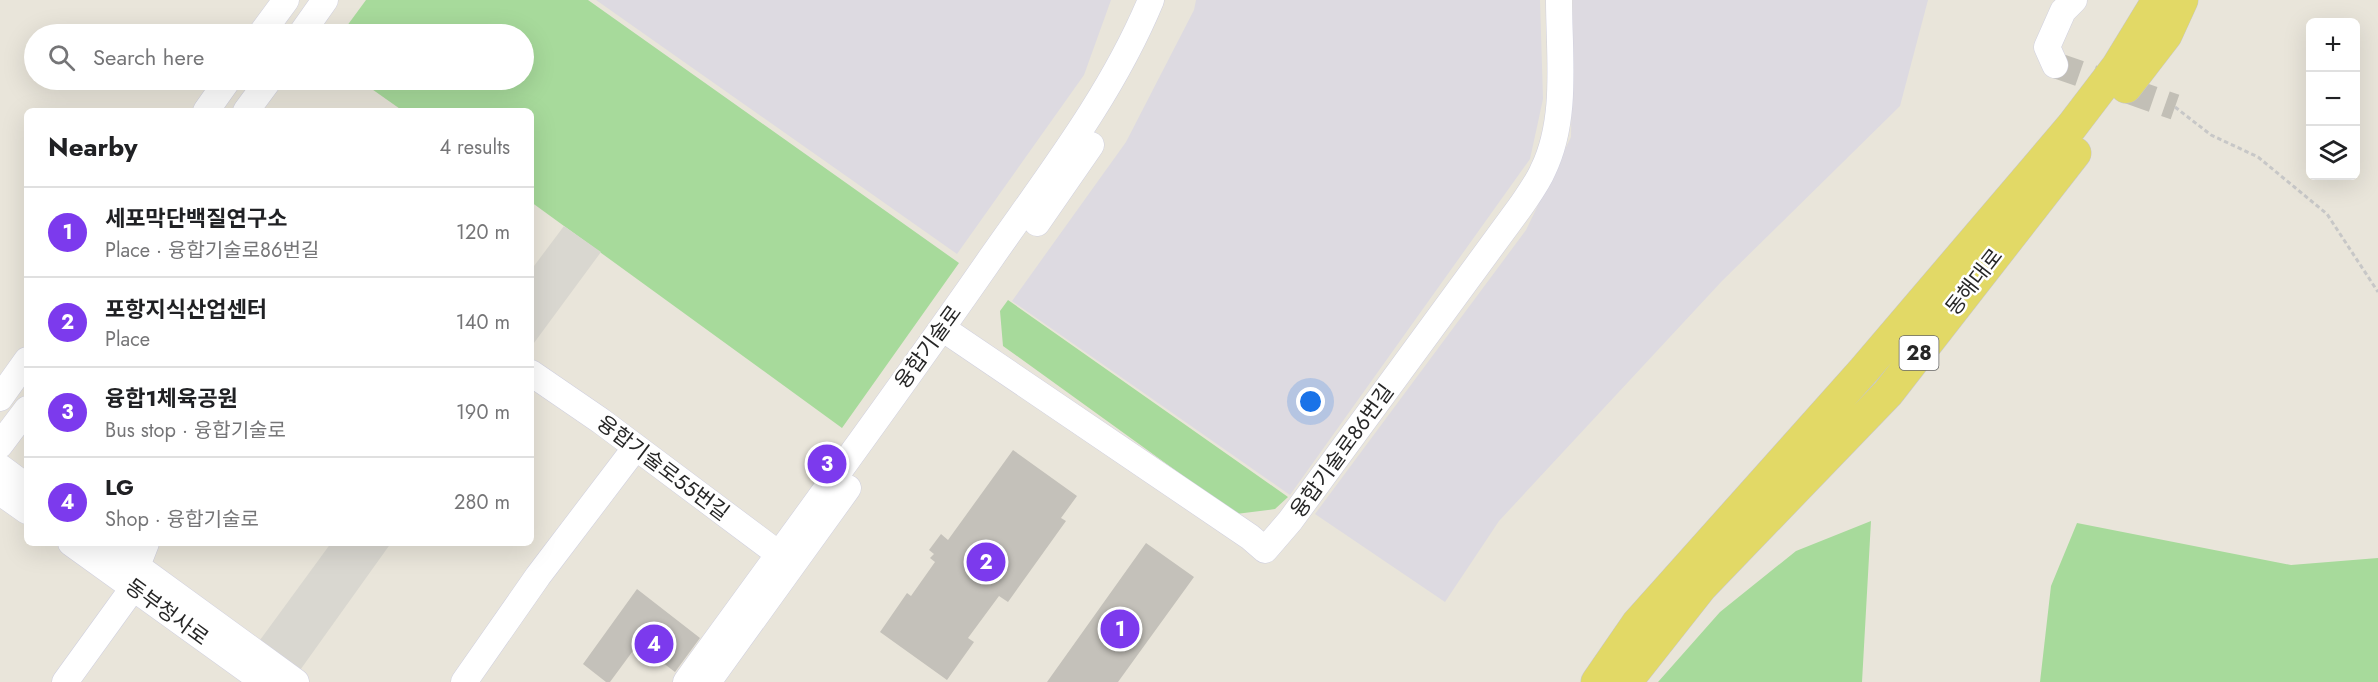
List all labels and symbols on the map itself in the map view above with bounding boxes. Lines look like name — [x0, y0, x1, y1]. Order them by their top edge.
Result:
street label: 동해대로 — [1938, 242, 2010, 322]
street label: 융합기술로 — [887, 299, 969, 395]
road number: 28 — [1900, 336, 1938, 370]
street label: 융합기술로86번길 — [1283, 378, 1401, 524]
your location — [1296, 387, 1325, 416]
street label: 융합기술로55번길 — [591, 408, 735, 528]
pin: 3 — [808, 442, 846, 486]
pin: 2 — [966, 540, 1006, 584]
street label: 동부청사로 — [119, 571, 215, 653]
pin: 1 — [1100, 606, 1140, 652]
pin: 4 — [634, 622, 674, 666]

